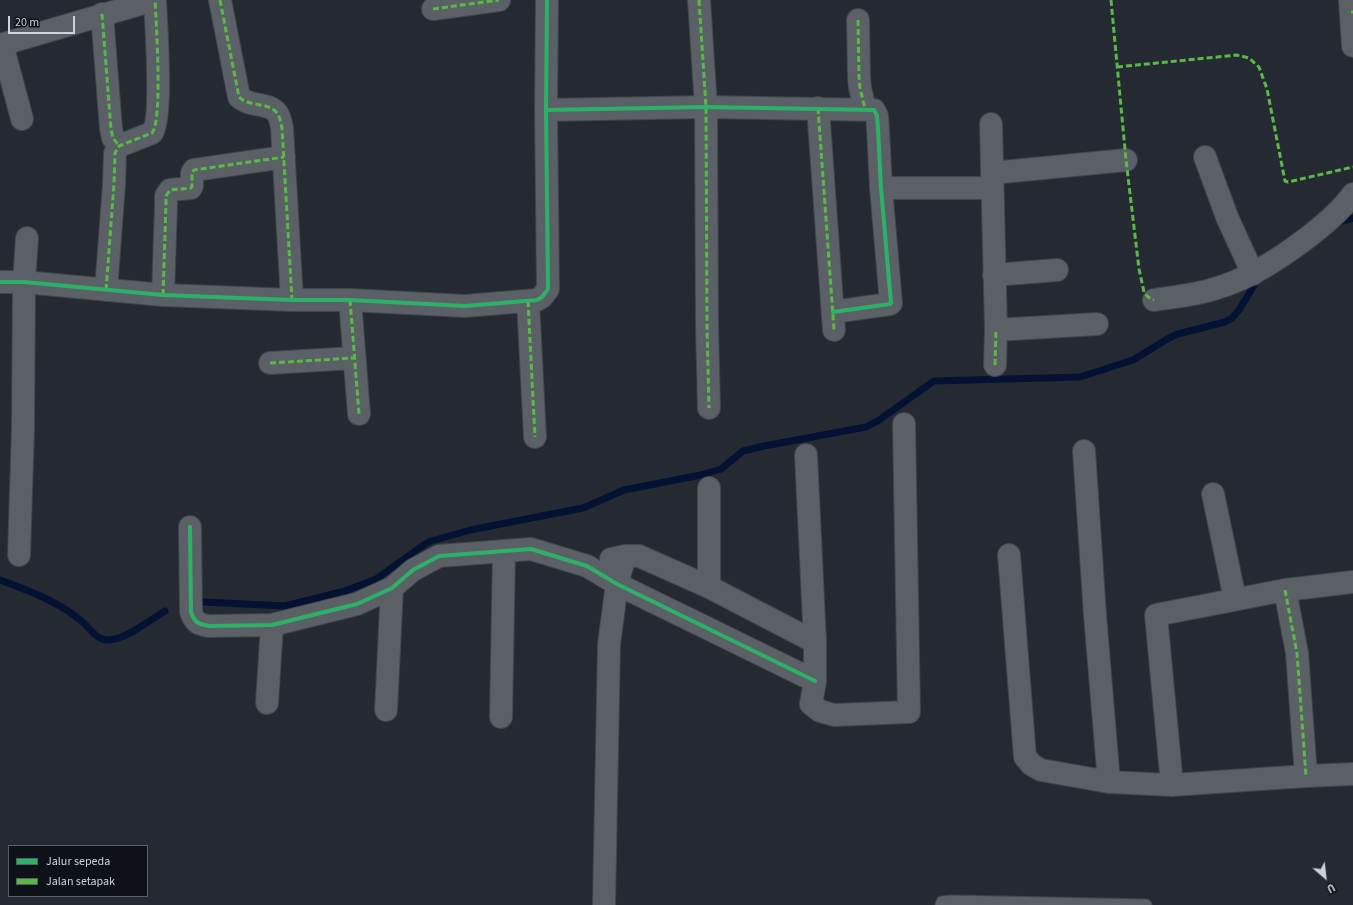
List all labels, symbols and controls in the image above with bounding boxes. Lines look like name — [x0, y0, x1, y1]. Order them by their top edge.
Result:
scale bar — [10, 8, 77, 34]
text: 20 m — [15, 14, 39, 31]
legend — [8, 845, 148, 897]
text: Jalur sepeda — [46, 853, 110, 870]
north arrow — [1305, 857, 1345, 897]
text: Jalan setapak — [46, 873, 115, 890]
text: U — [1324, 880, 1338, 896]

